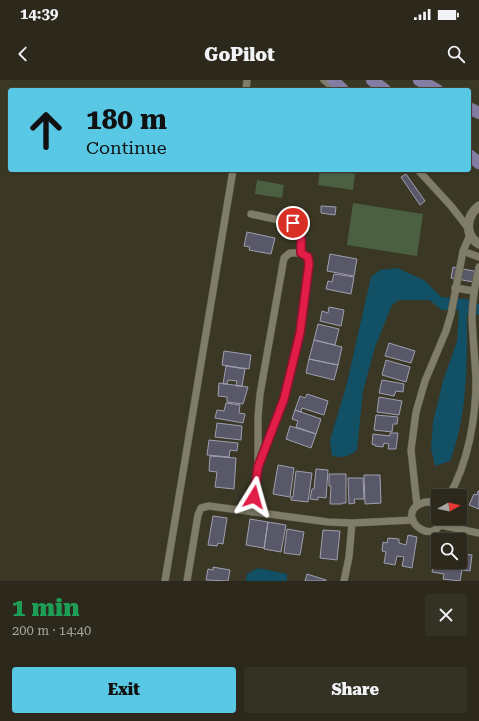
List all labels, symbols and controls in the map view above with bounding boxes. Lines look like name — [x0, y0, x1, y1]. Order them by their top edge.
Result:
text: 14:39 — [20, 5, 58, 23]
icon: back — [12, 43, 34, 65]
icon: search — [445, 43, 467, 65]
text: GoPilot — [204, 44, 275, 65]
text: 180 m — [86, 103, 167, 136]
icon: ahead — [20, 104, 72, 156]
text: Continue — [86, 137, 167, 158]
pin — [276, 206, 310, 240]
icon: arrive — [282, 212, 304, 234]
position arrow — [233, 476, 275, 518]
north arrow — [431, 489, 467, 525]
map controls — [431, 489, 467, 569]
button: search — [431, 533, 467, 569]
text: 1 min — [12, 594, 79, 622]
button: close — [425, 594, 467, 636]
text: 200 m · 14:40 — [12, 623, 91, 638]
button: Exit — [12, 667, 236, 713]
button: Share — [244, 667, 467, 713]

